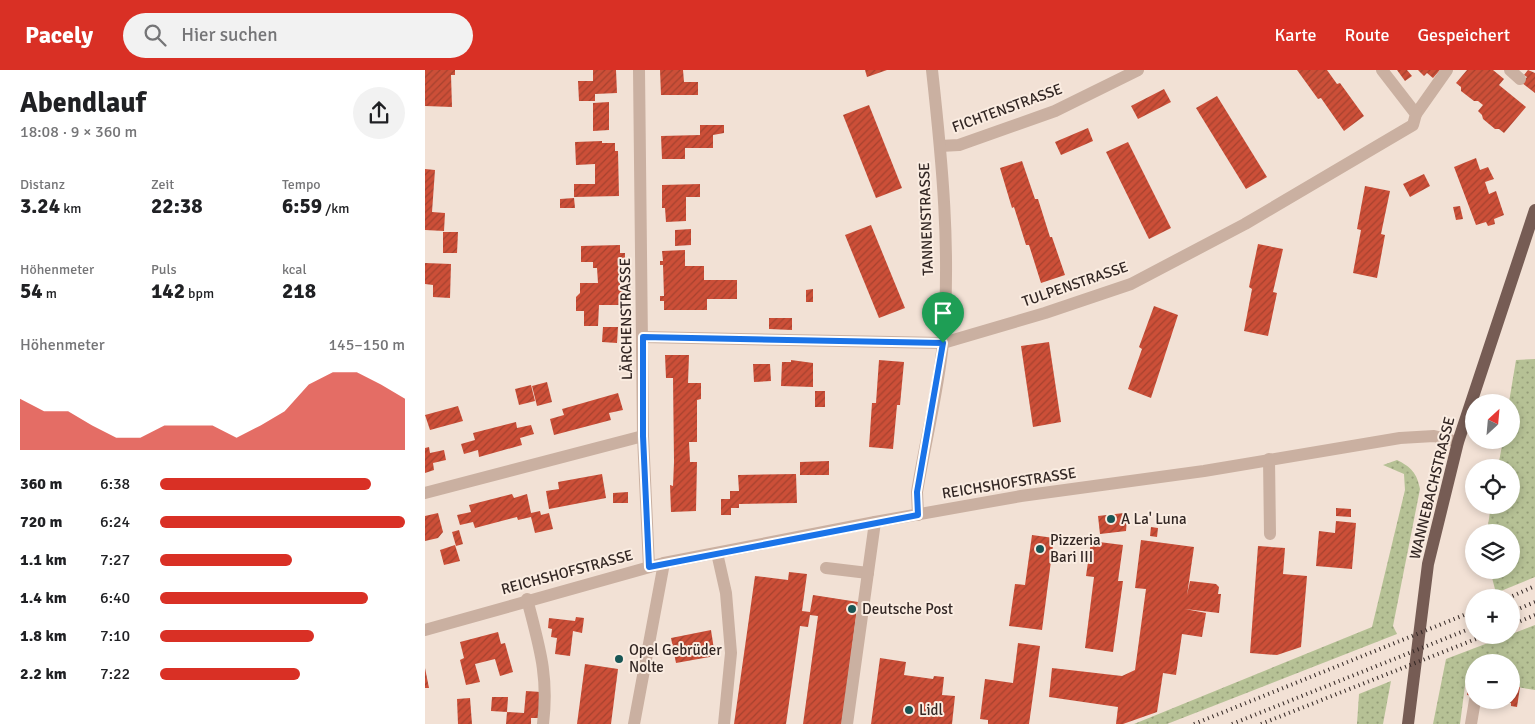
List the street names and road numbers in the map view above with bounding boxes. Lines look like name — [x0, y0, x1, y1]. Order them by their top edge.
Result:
street label: FICHTENSTRASSE — [949, 80, 1065, 136]
street label: TANNENSTRASSE — [915, 162, 937, 276]
street label: TULPENSTRASSE — [1020, 257, 1130, 311]
street label: LÄRCHENSTRASSE — [616, 258, 636, 380]
street label: WANNEBACHSTRASSE — [1406, 415, 1458, 561]
street label: REICHSHOFSTRASSE — [940, 463, 1078, 503]
street label: REICHSHOFSTRASSE — [499, 546, 635, 598]

